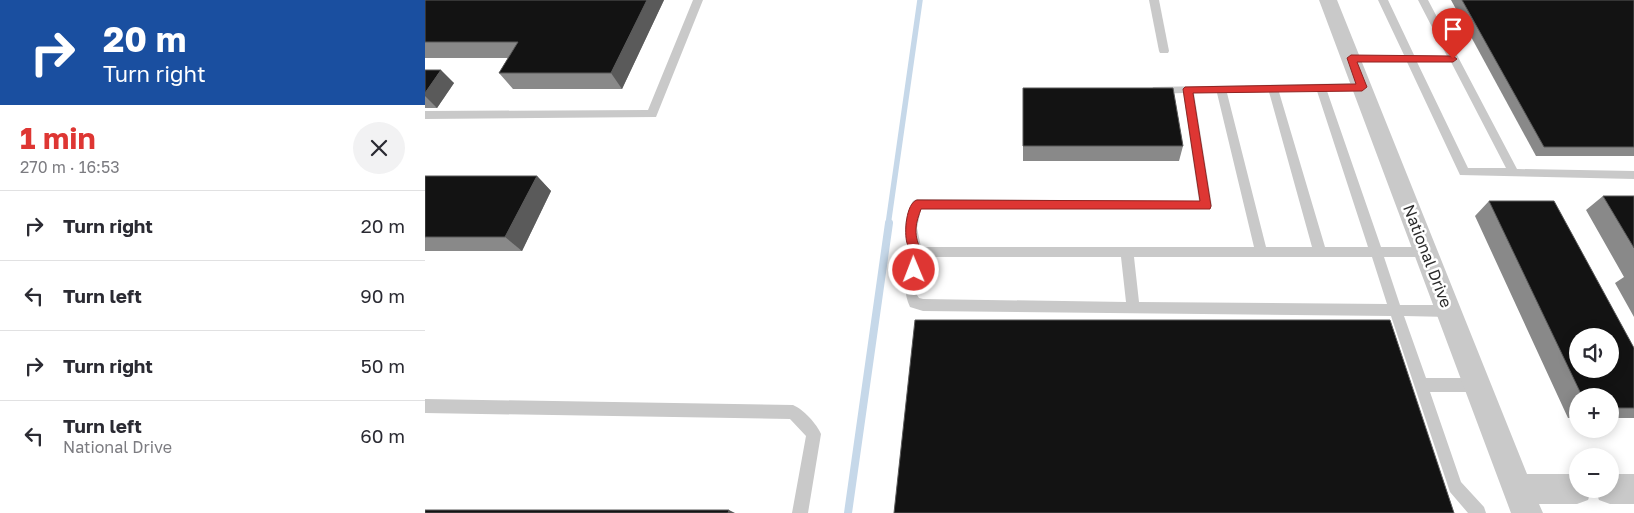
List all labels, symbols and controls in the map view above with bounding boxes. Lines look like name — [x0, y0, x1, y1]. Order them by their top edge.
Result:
pin — [1432, 8, 1474, 59]
icon: arrive — [1439, 15, 1467, 43]
text: 20 m — [103, 18, 186, 60]
icon: right — [20, 20, 85, 85]
text: Turn right — [103, 60, 206, 87]
text: 1 min — [20, 120, 96, 156]
button: close — [353, 122, 405, 174]
text: 270 m · 16:53 — [20, 157, 120, 177]
street label: National Drive — [1399, 202, 1457, 310]
icon: right — [20, 212, 48, 240]
text: Turn right — [63, 214, 153, 237]
text: 20 m — [361, 214, 405, 237]
position arrow — [887, 243, 939, 295]
icon: left — [20, 282, 48, 310]
text: Turn left — [63, 284, 142, 307]
text: 90 m — [360, 284, 405, 307]
map controls — [1569, 328, 1619, 498]
button: sound — [1569, 328, 1619, 378]
icon: right — [20, 352, 48, 380]
text: Turn right — [63, 354, 153, 377]
text: 50 m — [361, 354, 405, 377]
button: + — [1569, 388, 1619, 438]
text: Turn left — [63, 414, 142, 437]
icon: left — [20, 422, 48, 450]
text: 60 m — [360, 424, 405, 447]
text: National Drive — [63, 437, 172, 457]
button: − — [1569, 448, 1619, 498]

